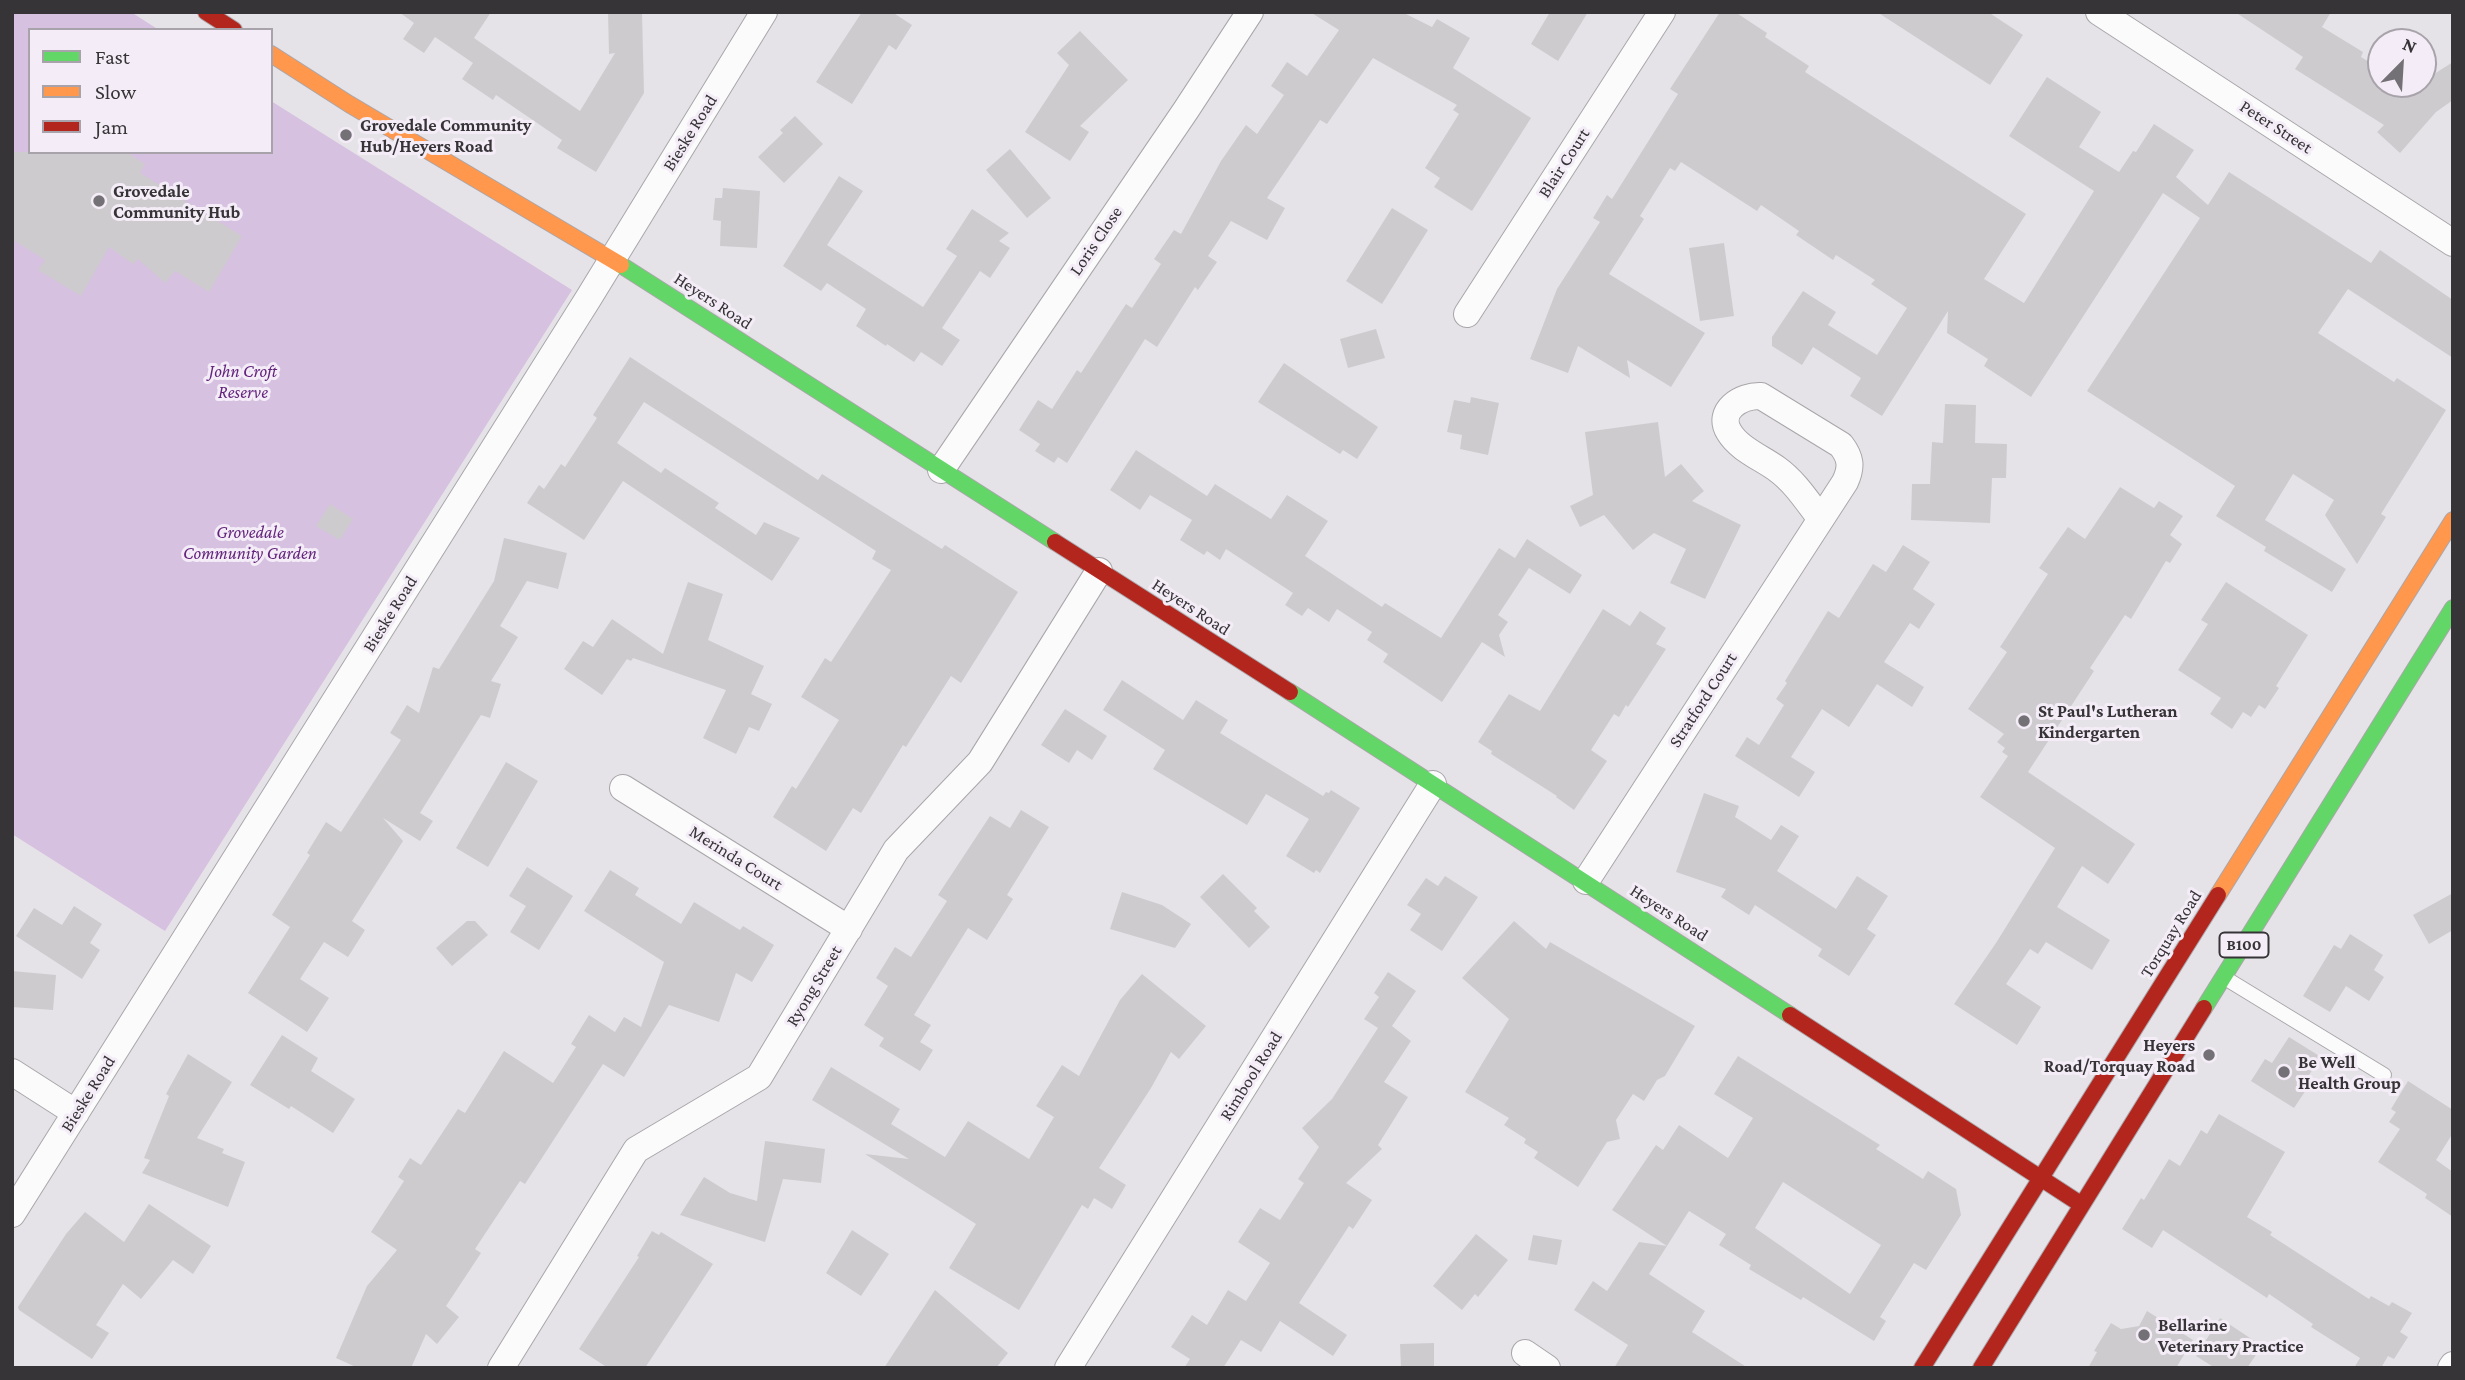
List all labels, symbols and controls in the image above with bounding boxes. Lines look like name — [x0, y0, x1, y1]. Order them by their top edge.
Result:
legend — [28, 28, 273, 154]
north arrow — [2367, 28, 2437, 98]
text: N — [2400, 33, 2420, 57]
text: Fast — [95, 45, 130, 69]
text: Slow — [95, 80, 136, 104]
street label: Bieske Road — [658, 91, 722, 175]
street label: Peter Street — [2236, 96, 2316, 158]
place label: Grovedale Community Hub/Heyers Road — [360, 114, 532, 156]
text: Jam — [95, 115, 128, 139]
street label: Blair Court — [1533, 124, 1595, 202]
marker: Grovedale Community Hub/Heyers Road — [338, 127, 354, 143]
place label: Grovedale Community Hub — [113, 180, 240, 222]
marker: Grovedale Community Hub — [91, 193, 107, 209]
street label: Loris Close — [1065, 202, 1127, 280]
street label: Heyers Road — [670, 268, 756, 334]
park label: John Croft Reserve — [209, 360, 277, 402]
park label: Grovedale Community Garden — [183, 521, 317, 564]
street label: Bieske Road — [358, 572, 422, 656]
street label: Heyers Road — [1148, 574, 1234, 640]
street label: Stratford Court — [1664, 648, 1742, 752]
place label: St Paul's Lutheran Kindergarten — [2038, 700, 2178, 742]
marker: St Paul's Lutheran Kindergarten — [2016, 713, 2032, 729]
street label: Merinda Court — [685, 821, 787, 895]
street label: Heyers Road — [1626, 880, 1712, 946]
street label: Torquay Road — [2136, 886, 2206, 982]
road number: B100 — [2220, 932, 2268, 958]
street label: Ryong Street — [781, 942, 847, 1030]
street label: Rimbool Road — [1215, 1028, 1287, 1124]
place label: Heyers Road/Torquay Road — [2044, 1034, 2195, 1076]
marker: Heyers Road/Torquay Road — [2201, 1047, 2217, 1063]
place label: Be Well Health Group — [2298, 1051, 2401, 1094]
street label: Bieske Road — [56, 1052, 120, 1136]
marker: Be Well Health Group — [2276, 1064, 2292, 1080]
place label: Bellarine Veterinary Practice — [2158, 1314, 2304, 1356]
marker: Bellarine Veterinary Practice — [2136, 1327, 2152, 1343]

